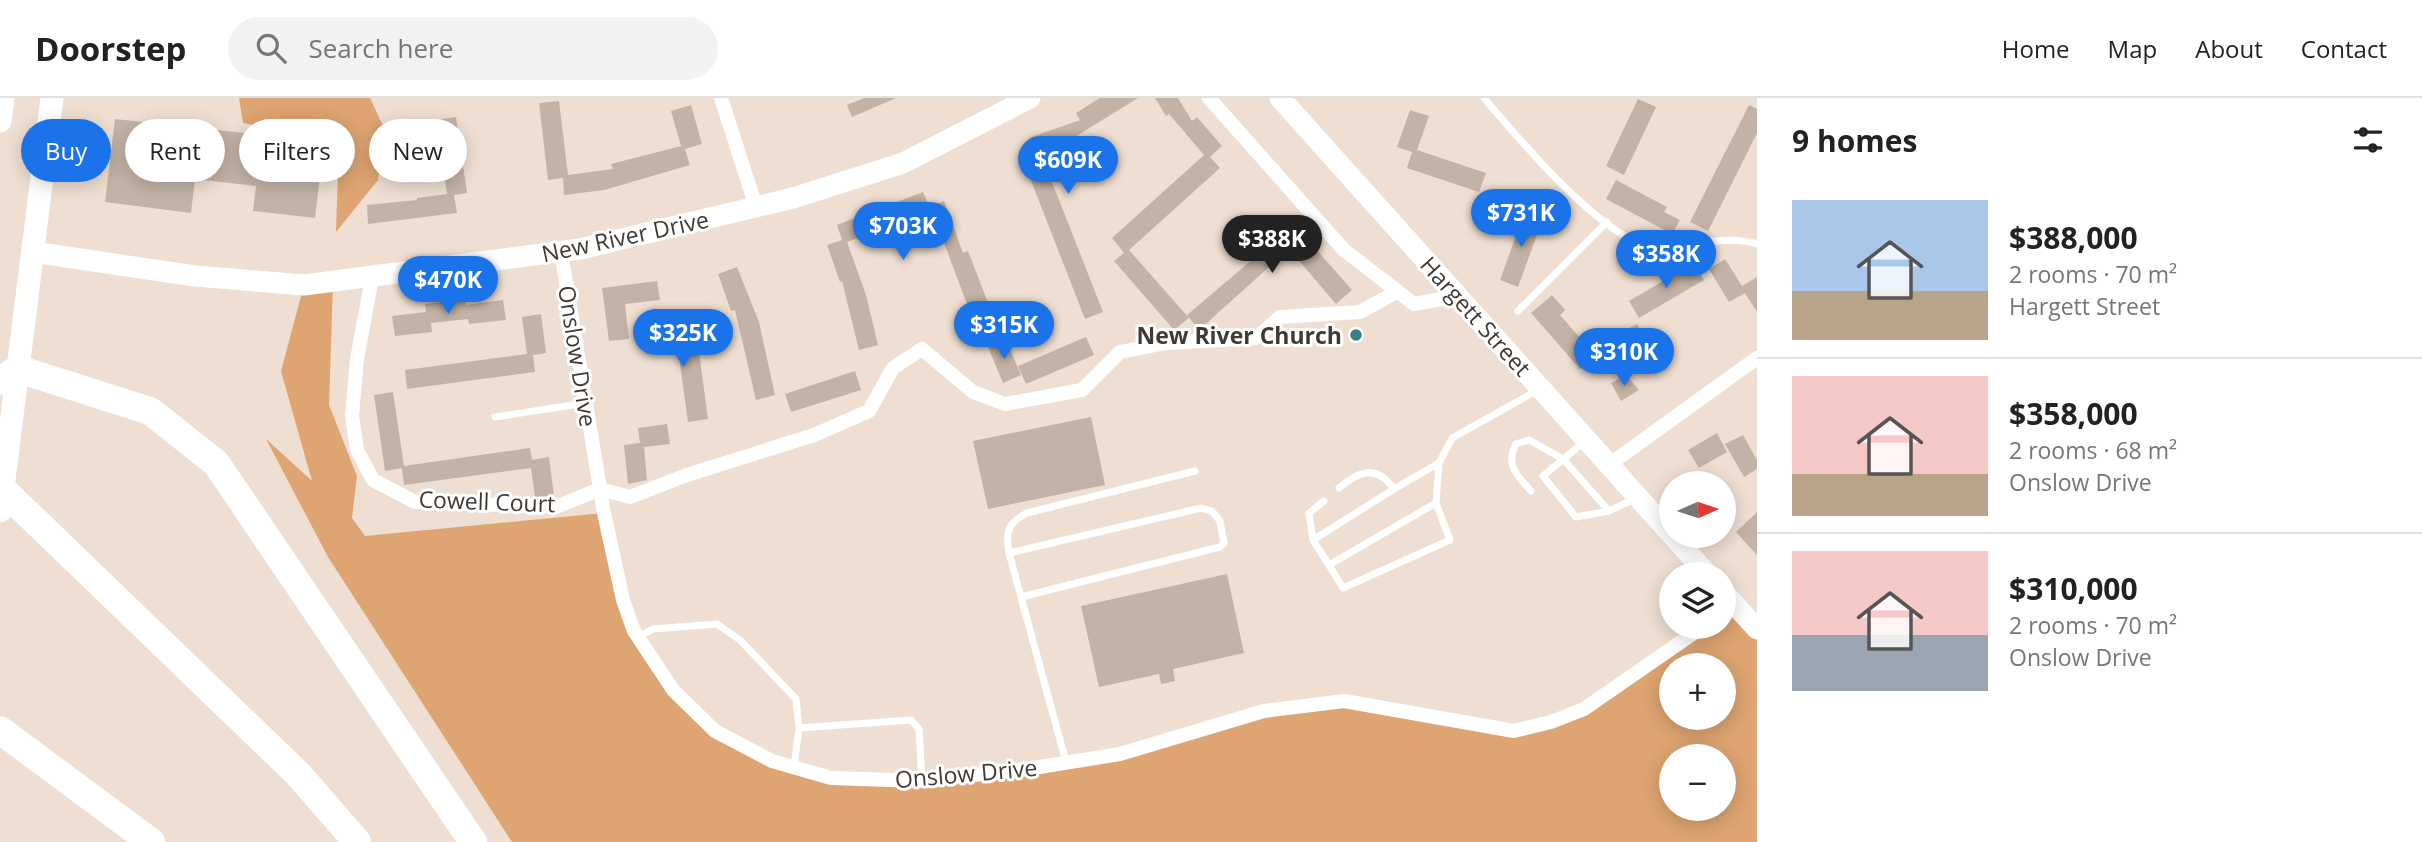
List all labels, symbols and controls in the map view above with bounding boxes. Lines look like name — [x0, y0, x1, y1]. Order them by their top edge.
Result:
search box — [228, 17, 718, 80]
text: Doorstep — [35, 26, 186, 71]
icon: search — [252, 29, 290, 67]
text: Search here — [308, 30, 453, 66]
text: Home — [2002, 32, 2070, 65]
text: Map — [2108, 32, 2157, 65]
text: About — [2195, 32, 2263, 65]
text: Contact — [2301, 32, 2387, 65]
chip: Buy — [21, 119, 111, 182]
chip: Rent — [125, 119, 225, 182]
chip: Filters — [239, 119, 355, 182]
chip: New — [369, 119, 467, 182]
text: 9 homes — [1792, 120, 1917, 161]
icon: filters — [2349, 121, 2387, 159]
pin: $609K — [1019, 136, 1117, 196]
text: $609K — [1034, 143, 1102, 175]
pin: $731K — [1472, 190, 1570, 249]
text: $731K — [1487, 196, 1555, 228]
pin: $703K — [854, 202, 952, 262]
street label: New River Drive — [538, 203, 712, 269]
text: $703K — [869, 209, 937, 241]
pin: $388K — [1223, 216, 1321, 275]
text: $388,000 — [2009, 217, 2138, 258]
text: $388K — [1238, 222, 1306, 254]
icon: home — [1848, 228, 1932, 312]
pin: $358K — [1617, 230, 1715, 290]
text: $358K — [1632, 237, 1700, 269]
street label: Hargett Street — [1414, 249, 1538, 383]
pin: $470K — [399, 256, 497, 316]
text: 2 rooms · 70 m² — [2009, 258, 2177, 290]
text: $470K — [414, 263, 482, 295]
street label: Onslow Drive — [551, 283, 605, 429]
text: Hargett Street — [2009, 290, 2160, 322]
pin: $315K — [955, 302, 1053, 361]
text: $315K — [970, 308, 1038, 340]
pin: $325K — [634, 310, 732, 369]
text: $325K — [649, 316, 717, 348]
place label: New River Church — [1136, 319, 1342, 351]
marker: New River Church — [1348, 327, 1364, 343]
pin: $310K — [1575, 328, 1673, 388]
text: $310K — [1590, 335, 1658, 367]
text: $358,000 — [2009, 393, 2138, 434]
icon: home — [1848, 404, 1932, 488]
text: 2 rooms · 68 m² — [2009, 434, 2177, 466]
text: Onslow Drive — [2009, 466, 2152, 498]
north arrow — [1659, 471, 1736, 548]
map controls — [1659, 471, 1736, 821]
street label: Cowell Court — [418, 483, 556, 519]
button: layers — [1659, 562, 1736, 639]
text: $310,000 — [2009, 568, 2138, 609]
icon: home — [1848, 579, 1932, 663]
text: 2 rooms · 70 m² — [2009, 609, 2177, 641]
text: Onslow Drive — [2009, 641, 2152, 673]
button: + — [1659, 653, 1736, 730]
button: − — [1659, 744, 1736, 821]
street label: Onslow Drive — [894, 751, 1038, 795]

